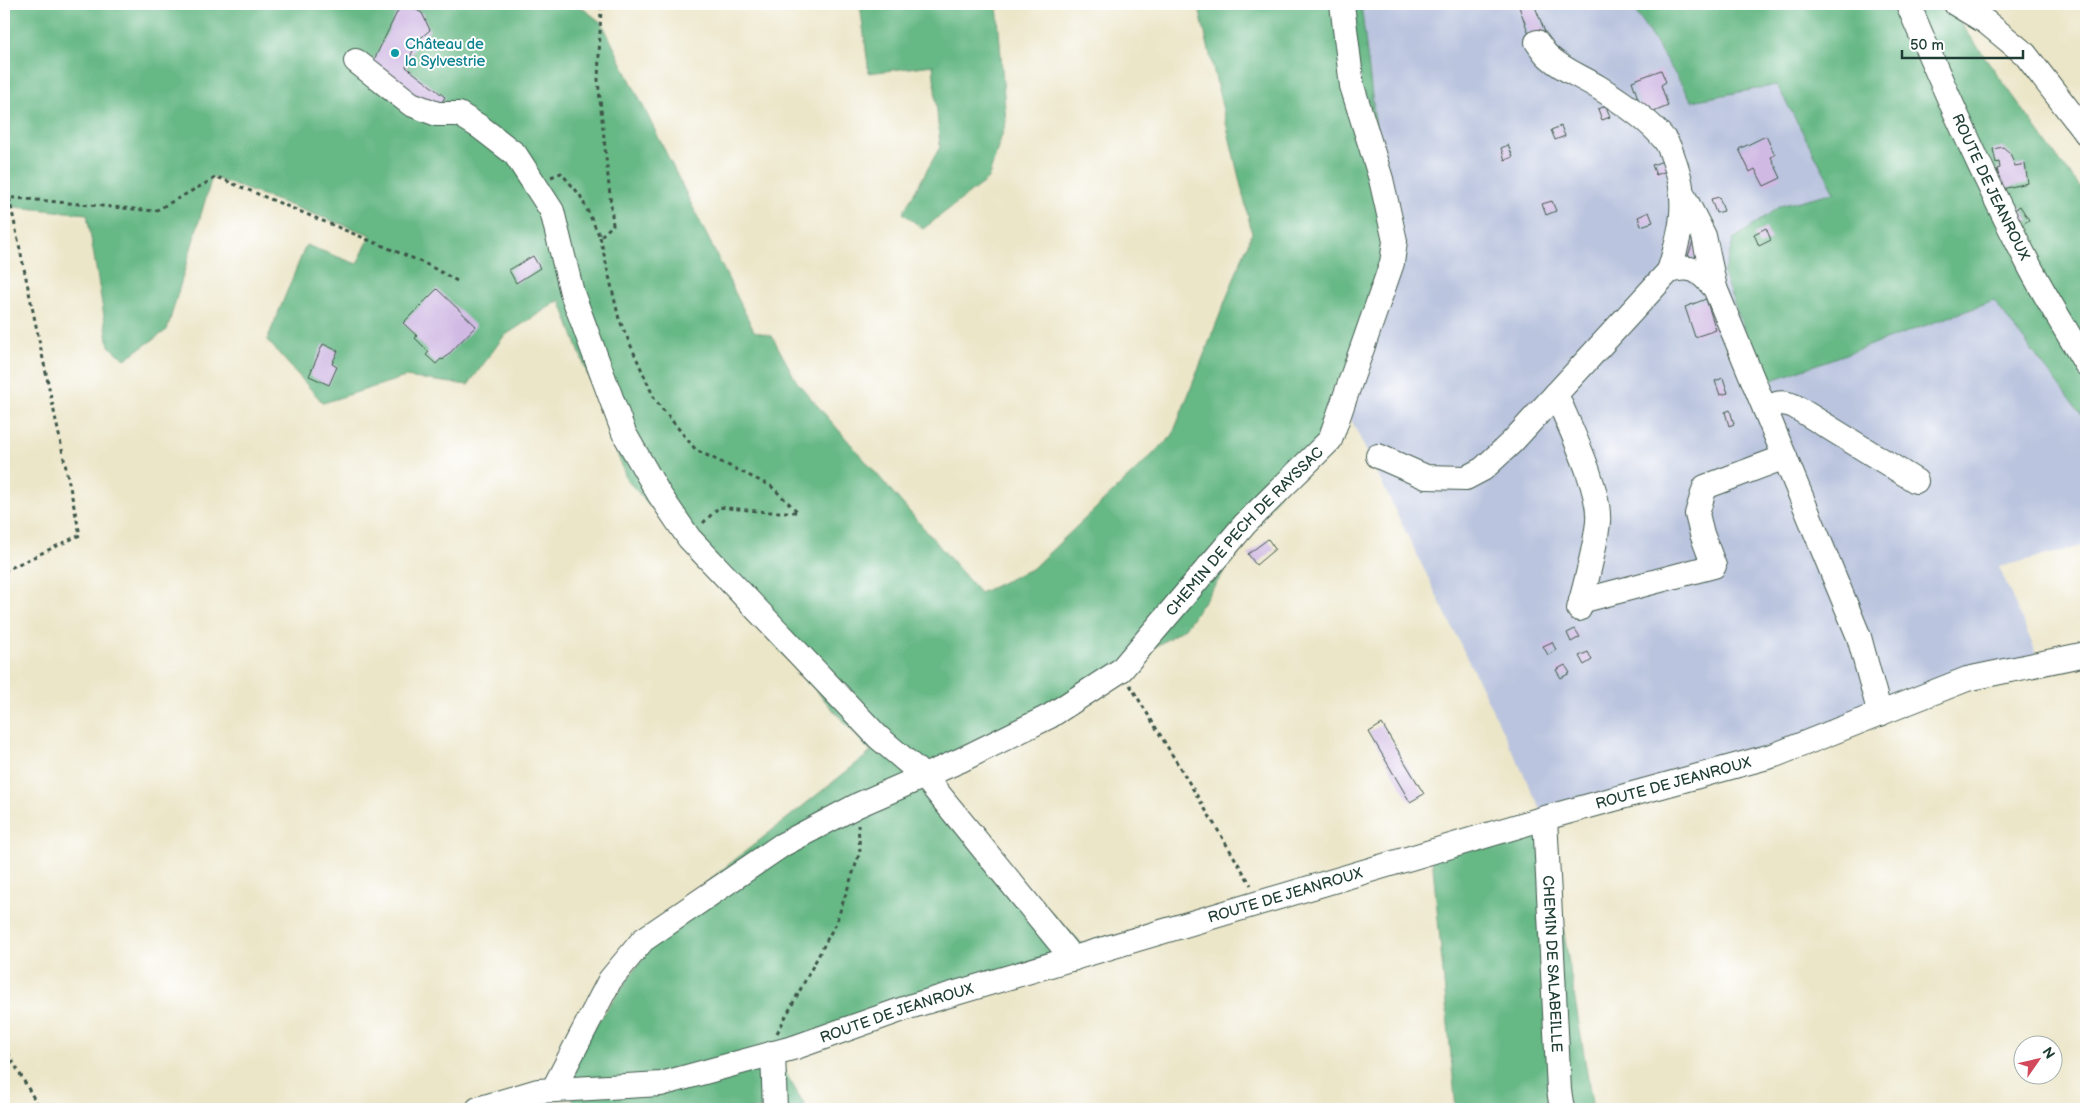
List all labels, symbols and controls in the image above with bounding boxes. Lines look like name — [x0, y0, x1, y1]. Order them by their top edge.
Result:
scale bar — [1902, 28, 2024, 60]
place label: Château de la Sylvestrie — [405, 35, 486, 71]
text: 50 m — [1910, 36, 1944, 55]
marker: Château de la Sylvestrie — [389, 47, 401, 59]
street label: ROUTE DE JEANROUX — [1948, 111, 2035, 264]
street label: CHEMIN DE PECH DE RAYSSAC — [1162, 442, 1327, 620]
street label: ROUTE DE JEANROUX — [1593, 752, 1753, 813]
street label: ROUTE DE JEANROUX — [1206, 863, 1365, 927]
street label: CHEMIN DE SALABEILLE — [1538, 875, 1567, 1053]
street label: ROUTE DE JEANROUX — [817, 979, 976, 1047]
north arrow — [2012, 1036, 2062, 1086]
text: N — [2038, 1044, 2058, 1062]

